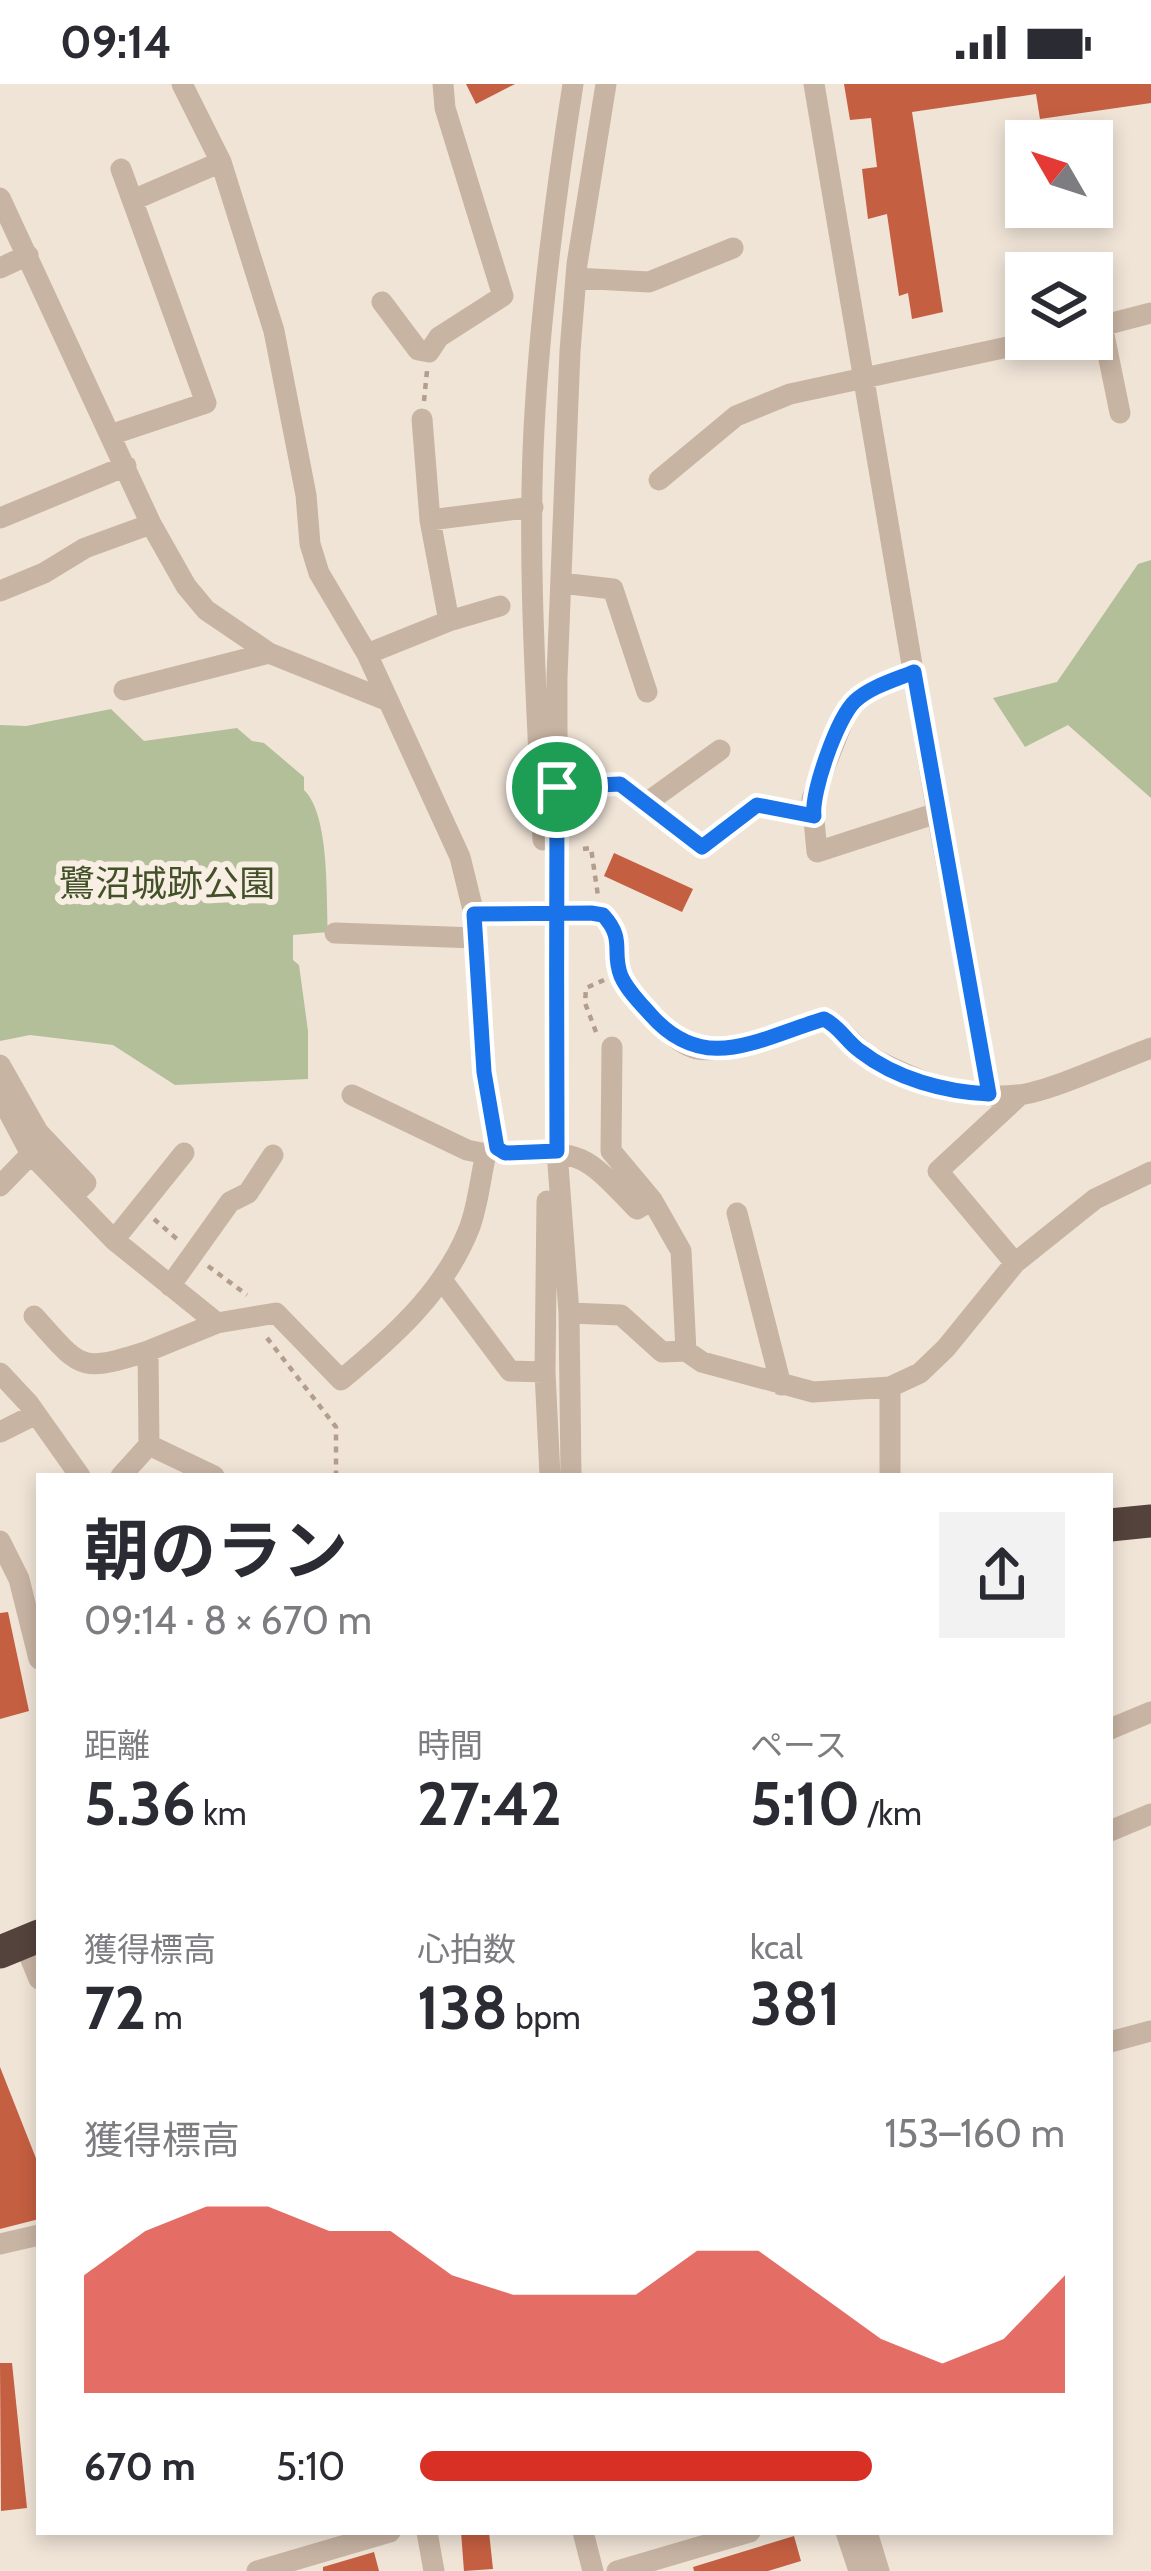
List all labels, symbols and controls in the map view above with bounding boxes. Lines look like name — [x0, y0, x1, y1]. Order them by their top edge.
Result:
text: 09:14 — [60, 15, 172, 69]
north arrow — [1005, 120, 1113, 228]
map controls — [1005, 120, 1113, 360]
button: layers — [1005, 252, 1113, 360]
pin — [506, 736, 608, 838]
icon: arrive — [524, 754, 590, 820]
park label: 鷺沼城跡公園 — [59, 861, 275, 905]
text: 朝のラン — [84, 1510, 348, 1591]
button: share — [939, 1512, 1065, 1638]
text: 09:14 · 8 × 670 m — [84, 1596, 372, 1644]
text: 距離 — [84, 1725, 150, 1765]
text: 時間 — [417, 1725, 483, 1765]
text: ペース — [750, 1725, 847, 1765]
text: 5.36 — [84, 1767, 196, 1840]
text: 27:42 — [417, 1767, 562, 1840]
text: 5:10 — [750, 1767, 860, 1840]
text: km — [196, 1793, 247, 1833]
text: /km — [860, 1793, 922, 1833]
text: kcal — [750, 1927, 803, 1967]
text: 獲得標高 — [84, 1929, 216, 1969]
text: 心拍数 — [417, 1929, 516, 1969]
text: 381 — [750, 1967, 841, 2040]
text: 72 — [84, 1971, 146, 2044]
text: 138 — [417, 1971, 508, 2044]
text: m — [146, 1997, 183, 2037]
text: bpm — [508, 1997, 581, 2037]
text: 153–160 m — [884, 2109, 1065, 2157]
text: 獲得標高 — [84, 2116, 240, 2164]
text: 670 m — [84, 2442, 196, 2490]
text: 5:10 — [276, 2442, 345, 2490]

